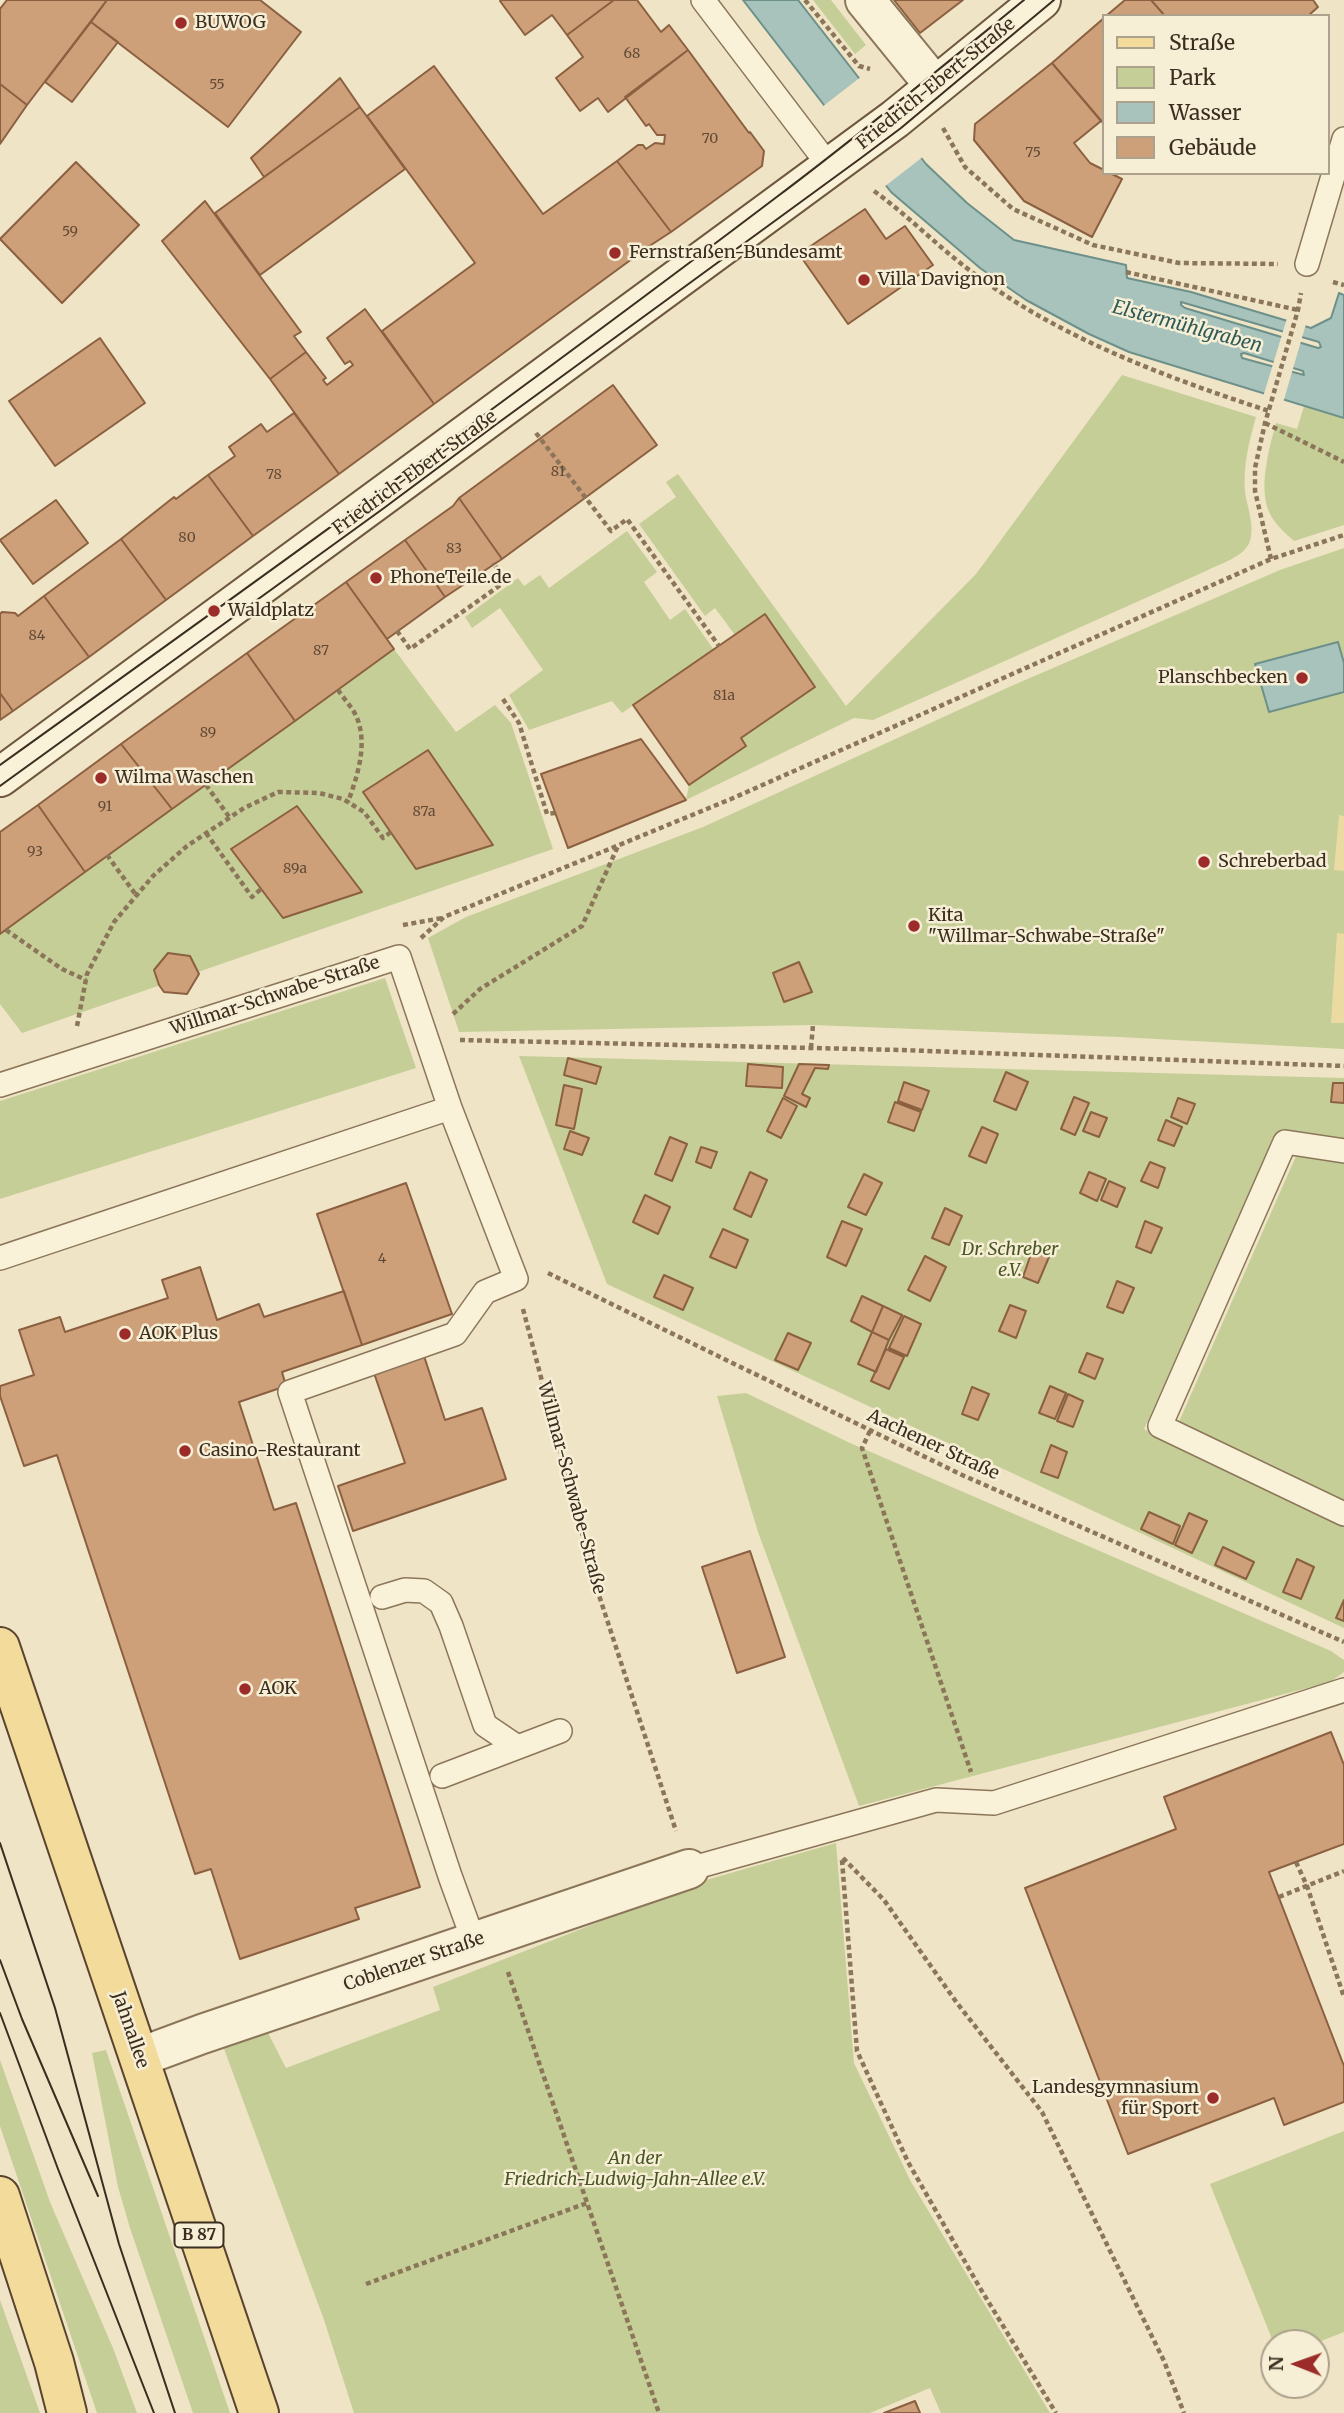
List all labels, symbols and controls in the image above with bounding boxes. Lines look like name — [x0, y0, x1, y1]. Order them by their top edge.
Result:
place label: BUWOG — [195, 12, 266, 34]
street label: Friedrich-Ebert-Straße — [852, 13, 1020, 155]
legend — [1102, 14, 1330, 175]
marker: BUWOG — [173, 15, 189, 31]
text: Straße — [1169, 29, 1235, 56]
house number: 68 — [624, 46, 640, 62]
text: Park — [1169, 64, 1216, 91]
house number: 55 — [209, 77, 225, 93]
text: Wasser — [1169, 99, 1241, 126]
house number: 70 — [702, 131, 718, 147]
text: Gebäude — [1169, 134, 1256, 161]
house number: 75 — [1025, 145, 1041, 161]
house number: 59 — [62, 224, 78, 240]
place label: Fernstraßen-Bundesamt — [629, 242, 842, 264]
marker: Fernstraßen-Bundesamt — [607, 245, 623, 261]
place label: Villa Davignon — [878, 269, 1005, 291]
marker: Villa Davignon — [856, 272, 872, 288]
water label: Elstermühlgraben — [1110, 296, 1264, 358]
street label: Friedrich-Ebert-Straße — [329, 406, 501, 540]
house number: 81 — [551, 464, 565, 480]
house number: 78 — [266, 467, 282, 483]
house number: 80 — [178, 530, 196, 546]
house number: 83 — [446, 541, 462, 557]
place label: PhoneTeile.de — [390, 567, 511, 589]
marker: PhoneTeile.de — [368, 570, 384, 586]
place label: Waldplatz — [228, 600, 314, 622]
marker: Waldplatz — [206, 603, 222, 619]
house number: 84 — [29, 628, 45, 644]
house number: 87 — [313, 643, 329, 659]
place label: Planschbecken — [1158, 667, 1288, 689]
marker: Planschbecken — [1294, 670, 1310, 686]
house number: 81a — [713, 688, 735, 704]
house number: 89 — [200, 725, 216, 741]
place label: Wilma Waschen — [115, 767, 254, 789]
marker: Wilma Waschen — [93, 770, 109, 786]
house number: 91 — [98, 799, 112, 815]
house number: 87a — [413, 804, 435, 820]
house number: 93 — [27, 844, 43, 860]
place label: Schreberbad — [1218, 851, 1327, 873]
marker: Schreberbad — [1196, 854, 1212, 870]
house number: 89a — [283, 861, 307, 877]
place label: Kita "Willmar-Schwabe-Straße" — [928, 905, 1165, 948]
marker: Kita "Willmar-Schwabe-Straße" — [906, 918, 922, 934]
street label: Willmar-Schwabe-Straße — [168, 952, 382, 1040]
park label: Dr. Schreber e.V. — [962, 1239, 1058, 1282]
house number: 4 — [378, 1251, 386, 1267]
place label: AOK Plus — [139, 1323, 218, 1345]
marker: AOK Plus — [117, 1326, 133, 1342]
street label: Willmar-Schwabe-Straße — [532, 1379, 610, 1597]
street label: Aachener Straße — [864, 1405, 1002, 1485]
place label: Casino-Restaurant — [199, 1440, 361, 1462]
marker: Casino-Restaurant — [177, 1443, 193, 1459]
place label: AOK — [259, 1678, 297, 1700]
marker: AOK — [237, 1681, 253, 1697]
street label: Coblenzer Straße — [341, 1928, 487, 1996]
street label: Jahnallee — [107, 1989, 153, 2071]
place label: Landesgymnasium für Sport — [1032, 2077, 1199, 2120]
marker: Landesgymnasium für Sport — [1205, 2090, 1221, 2106]
park label: An der Friedrich-Ludwig-Jahn-Allee e.V. — [504, 2148, 766, 2190]
road number: B 87 — [174, 2222, 224, 2248]
north arrow — [1260, 2329, 1330, 2399]
text: N — [1264, 2356, 1288, 2371]

